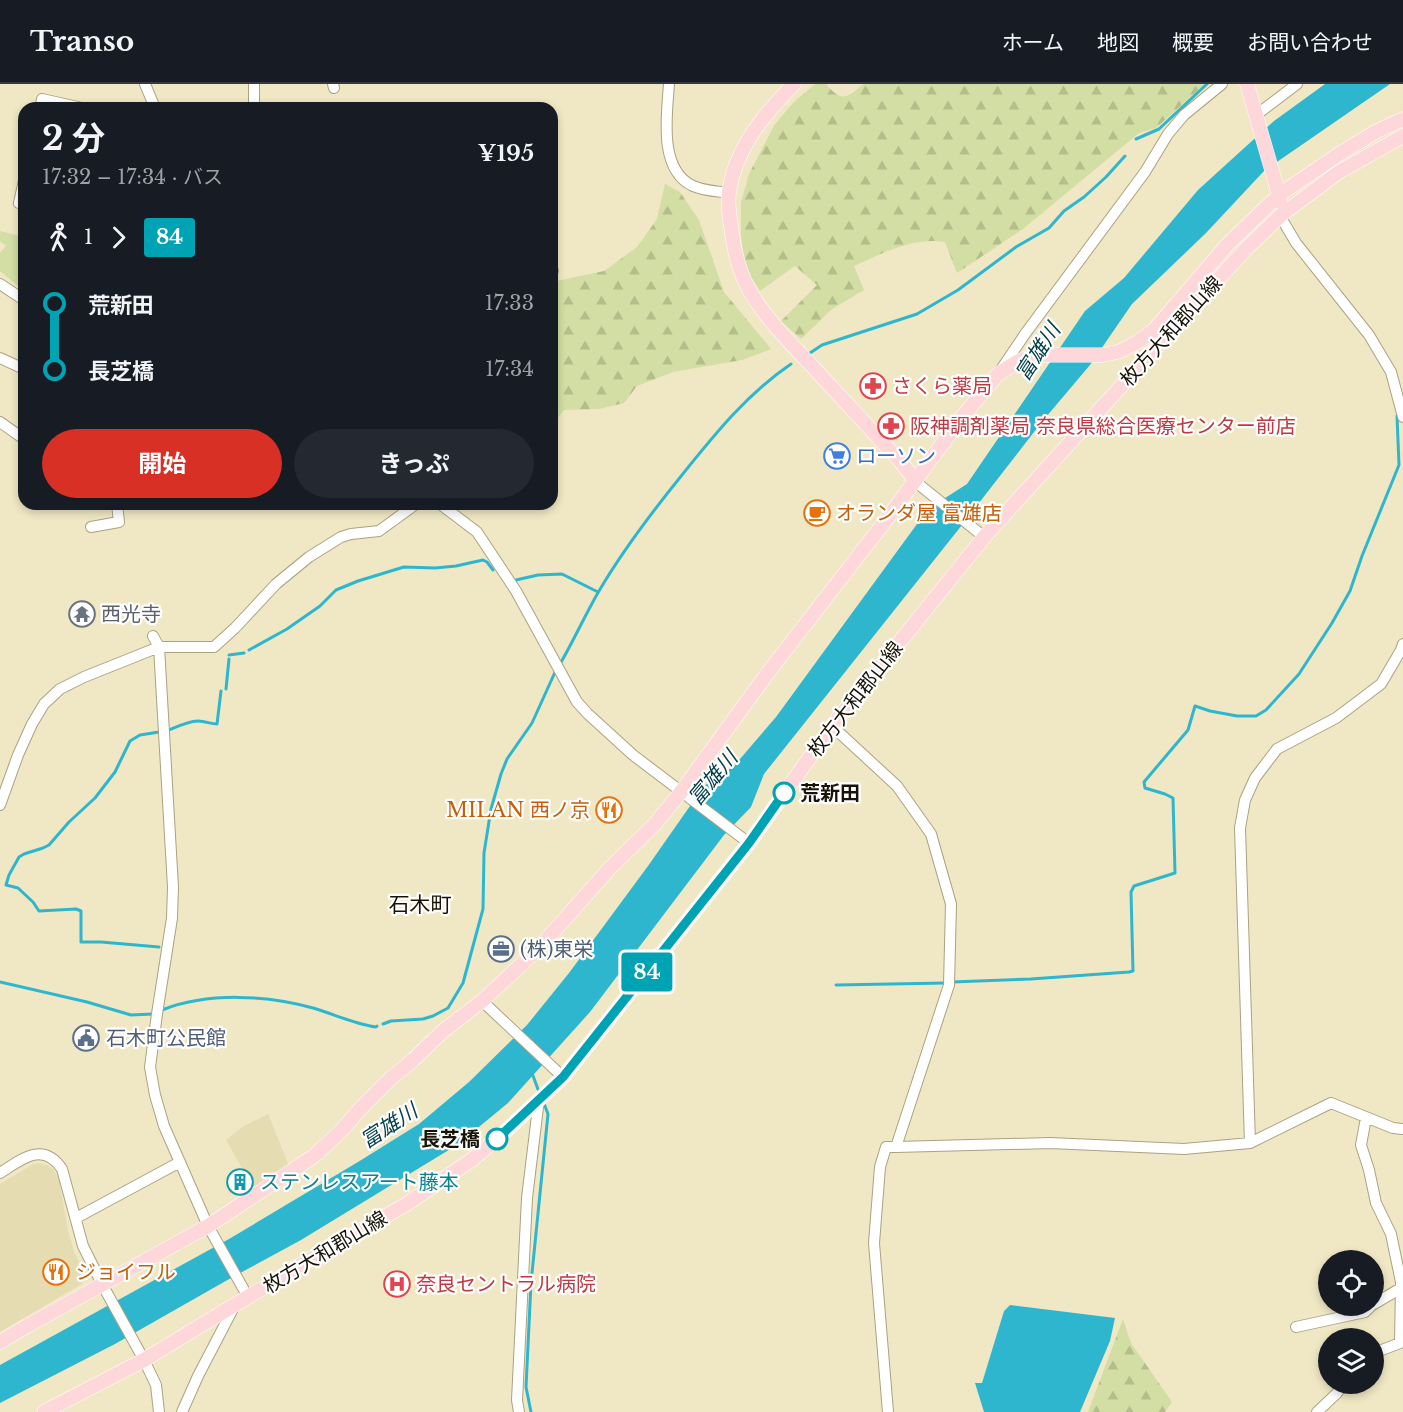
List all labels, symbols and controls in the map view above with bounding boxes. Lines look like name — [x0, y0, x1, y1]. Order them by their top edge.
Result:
text: Transo — [30, 24, 134, 59]
text: ホーム — [1002, 30, 1064, 56]
text: 地図 — [1097, 30, 1139, 56]
text: 概要 — [1172, 30, 1214, 56]
text: お問い合わせ — [1247, 30, 1373, 56]
text: 2 分 — [42, 118, 105, 159]
text: ¥195 — [478, 140, 534, 167]
text: 17:32 – 17:34 · バス — [42, 165, 223, 189]
icon: walk — [42, 221, 75, 254]
icon: forward — [102, 221, 135, 254]
text: 84 — [156, 224, 183, 250]
text: 1 — [84, 225, 93, 249]
street label: 枚方大和郡山線 — [1115, 271, 1227, 391]
text: 17:33 — [485, 291, 534, 315]
text: 荒新田 — [88, 292, 154, 319]
water label: 富雄川 — [1010, 317, 1067, 385]
text: 17:34 — [485, 357, 534, 381]
text: 長芝橋 — [88, 358, 154, 385]
pharmacy icon: さくら薬局 — [858, 371, 888, 401]
place label: さくら薬局 — [892, 374, 992, 398]
pharmacy icon: 阪神調剤薬局 奈良県総合医療センター前店 — [876, 411, 906, 441]
place label: 阪神調剤薬局 奈良県総合医療センター前店 — [910, 414, 1296, 438]
button: 開始 — [42, 429, 282, 498]
button: きっぷ — [294, 429, 534, 498]
supermarket icon: ローソン — [822, 441, 852, 471]
place label: ローソン — [856, 444, 936, 468]
cafe icon: オランダ屋 富雄店 — [802, 498, 832, 528]
place label: オランダ屋 富雄店 — [836, 501, 1002, 525]
temple icon: 西光寺 — [67, 599, 97, 629]
place label: 西光寺 — [101, 602, 161, 626]
street label: 枚方大和郡山線 — [802, 636, 908, 762]
water label: 富雄川 — [683, 744, 744, 810]
place label: 荒新田 — [800, 781, 860, 805]
marker: 荒新田 — [773, 782, 795, 804]
restaurant icon: MILAN 西ノ京 — [594, 795, 624, 825]
place label: MILAN 西ノ京 — [446, 798, 590, 822]
district label: 石木町 — [389, 892, 452, 918]
office icon: (株)東栄 — [486, 934, 516, 964]
place label: (株)東栄 — [520, 937, 593, 961]
line badge: 84 — [620, 952, 674, 992]
text: 84 — [633, 959, 661, 985]
public building icon: 石木町公民館 — [71, 1023, 101, 1053]
place label: 石木町公民館 — [106, 1026, 226, 1050]
water label: 富雄川 — [356, 1097, 424, 1154]
place label: 長芝橋 — [420, 1127, 480, 1151]
marker: 長芝橋 — [486, 1128, 508, 1150]
building icon: ステンレスアート藤本 — [225, 1167, 255, 1197]
place label: ステンレスアート藤本 — [260, 1170, 459, 1194]
street label: 枚方大和郡山線 — [259, 1206, 391, 1298]
map controls — [1318, 1250, 1384, 1394]
button: locate — [1318, 1250, 1384, 1316]
restaurant icon: ジョイフル — [41, 1257, 71, 1287]
place label: ジョイフル — [76, 1260, 176, 1284]
hospital icon: 奈良セントラル病院 — [382, 1269, 412, 1299]
place label: 奈良セントラル病院 — [416, 1272, 596, 1296]
button: layers — [1318, 1328, 1384, 1394]

